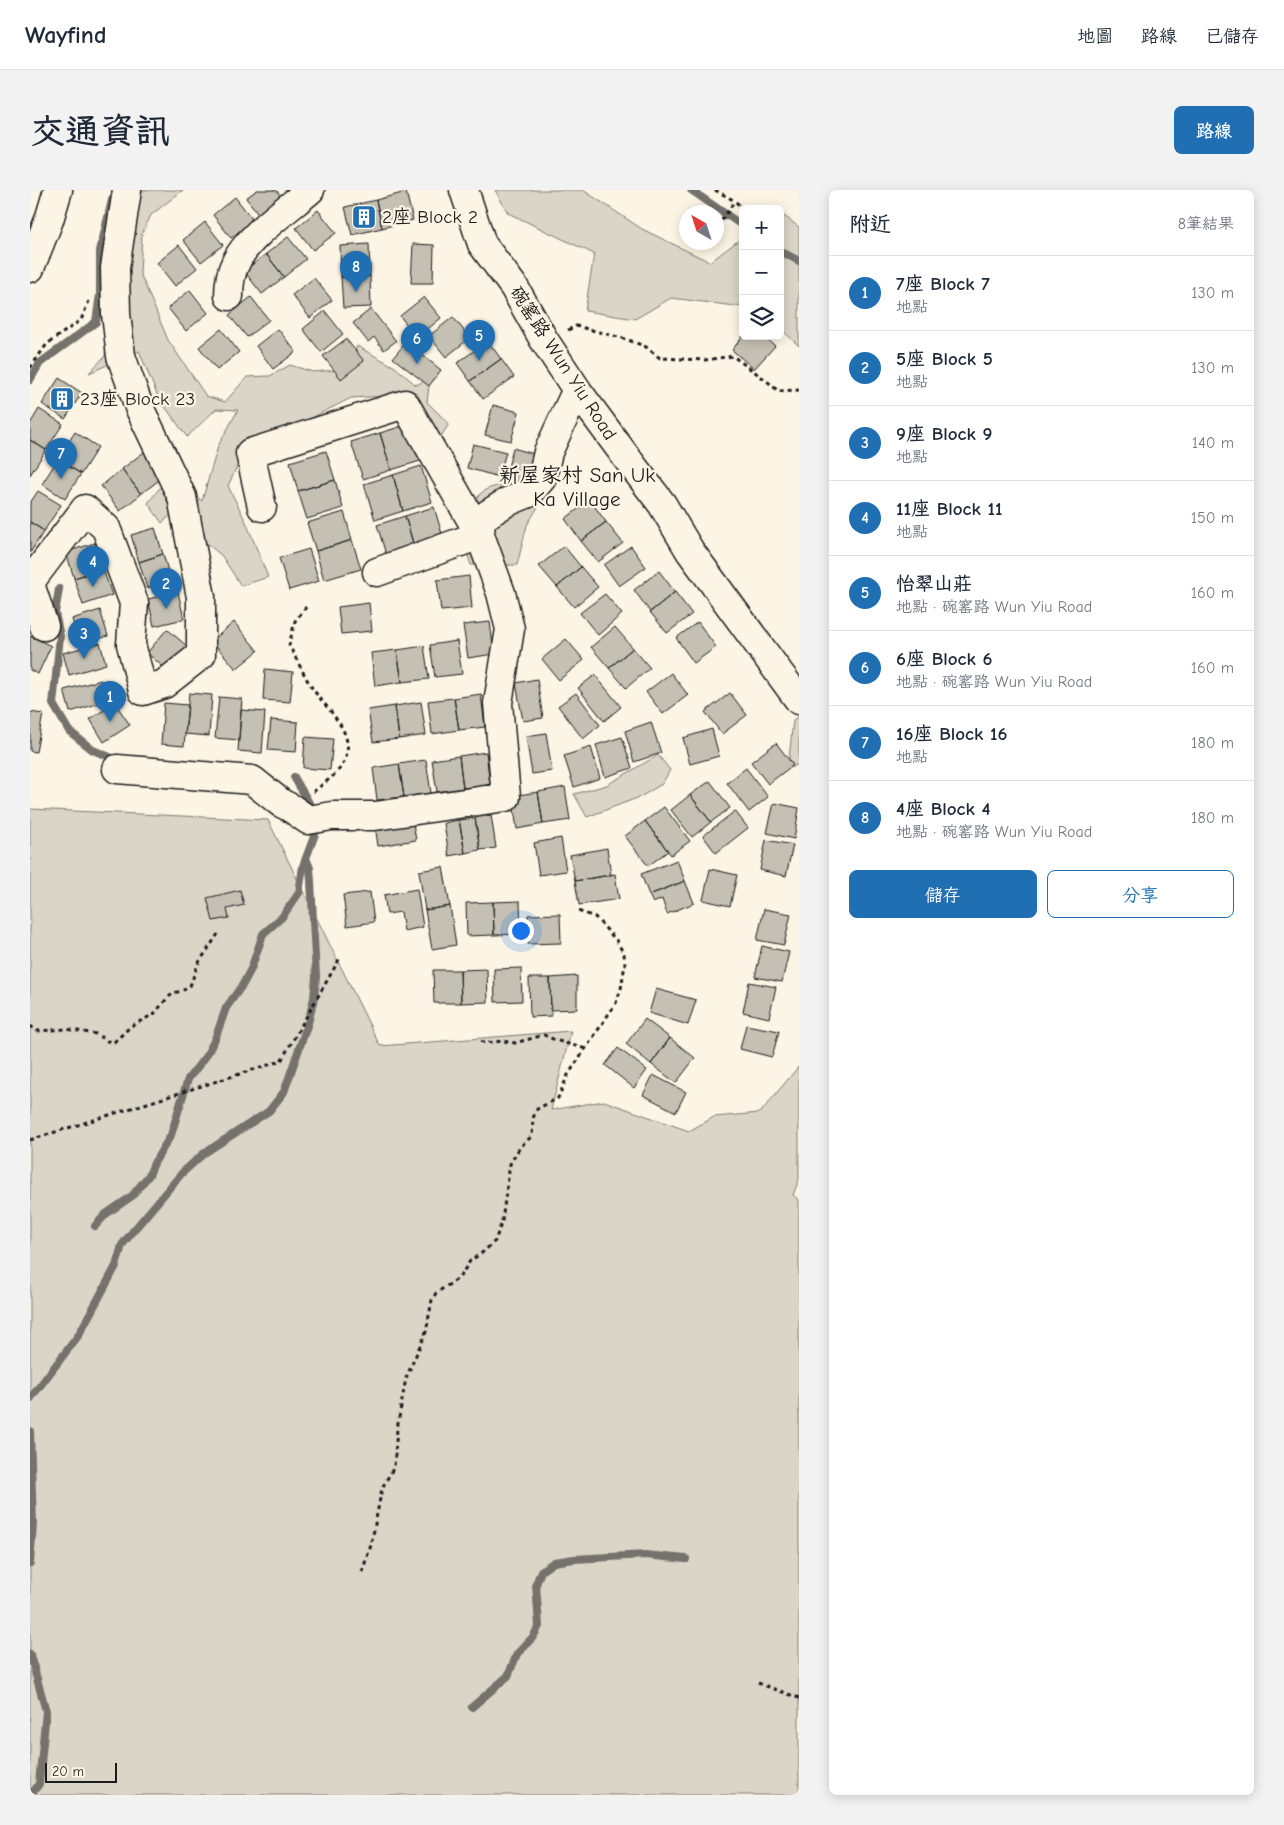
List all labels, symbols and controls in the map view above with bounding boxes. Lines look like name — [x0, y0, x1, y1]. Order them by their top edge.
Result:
text: Wayfind — [25, 21, 106, 49]
text: 地圖 — [1077, 26, 1113, 47]
text: 路線 — [1141, 26, 1177, 47]
text: 已儲存 — [1205, 26, 1259, 47]
button: 路線 — [1174, 106, 1254, 154]
text: 交通資訊 — [30, 111, 170, 152]
building icon: 2座 Block 2 — [351, 204, 377, 230]
north arrow — [679, 205, 724, 250]
map controls — [739, 205, 784, 340]
button: + — [739, 205, 784, 250]
place label: 2座 Block 2 — [382, 206, 478, 228]
text: 附近 — [849, 212, 891, 236]
text: 8筆結果 — [1178, 215, 1234, 233]
button: − — [739, 250, 784, 295]
pin: 8 — [340, 251, 372, 292]
text: 7座 Block 7 — [896, 273, 990, 295]
street label: 碗窰路 Wun Yiu Road — [505, 282, 621, 444]
text: 1 — [862, 284, 868, 302]
text: 130 m — [1191, 284, 1234, 302]
button: layers — [739, 295, 784, 340]
text: 地點 — [896, 298, 928, 316]
pin: 5 — [463, 320, 495, 361]
pin: 6 — [401, 323, 433, 364]
text: 5座 Block 5 — [896, 348, 993, 370]
text: 2 — [861, 359, 869, 377]
text: 130 m — [1191, 359, 1234, 377]
text: 地點 — [896, 373, 928, 391]
building icon: 23座 Block 23 — [49, 386, 75, 412]
place label: 23座 Block 23 — [80, 388, 195, 410]
text: 9座 Block 9 — [896, 423, 993, 445]
text: 3 — [861, 434, 869, 452]
text: 140 m — [1192, 434, 1234, 452]
pin: 7 — [45, 438, 77, 479]
text: 地點 — [896, 448, 928, 466]
district label: 新屋家村 San Uk Ka Village — [499, 463, 655, 511]
text: 11座 Block 11 — [896, 498, 1003, 520]
text: 4 — [861, 509, 869, 527]
text: 150 m — [1191, 509, 1234, 527]
text: 地點 — [896, 523, 928, 541]
pin: 4 — [77, 546, 109, 587]
pin: 2 — [150, 568, 182, 609]
text: 怡翠山莊 — [896, 573, 972, 595]
text: 5 — [861, 584, 869, 602]
text: 160 m — [1191, 584, 1234, 602]
text: 地點 · 碗窰路 Wun Yiu Road — [896, 598, 1092, 616]
pin: 3 — [68, 618, 100, 659]
text: 6座 Block 6 — [896, 648, 993, 670]
text: 6 — [861, 659, 869, 677]
text: 160 m — [1191, 659, 1234, 677]
text: 地點 · 碗窰路 Wun Yiu Road — [896, 673, 1092, 691]
pin: 1 — [94, 681, 126, 722]
text: 16座 Block 16 — [896, 723, 1007, 745]
text: 7 — [861, 734, 869, 752]
text: 180 m — [1191, 734, 1234, 752]
text: 地點 — [896, 748, 928, 766]
text: 4座 Block 4 — [896, 798, 990, 820]
text: 8 — [861, 809, 869, 827]
text: 180 m — [1191, 809, 1234, 827]
text: 地點 · 碗窰路 Wun Yiu Road — [896, 823, 1092, 841]
button: 儲存 — [849, 870, 1037, 918]
button: 分享 — [1047, 870, 1234, 918]
your location — [508, 918, 534, 944]
scale bar — [45, 1760, 118, 1783]
text: 20 m — [52, 1763, 84, 1780]

